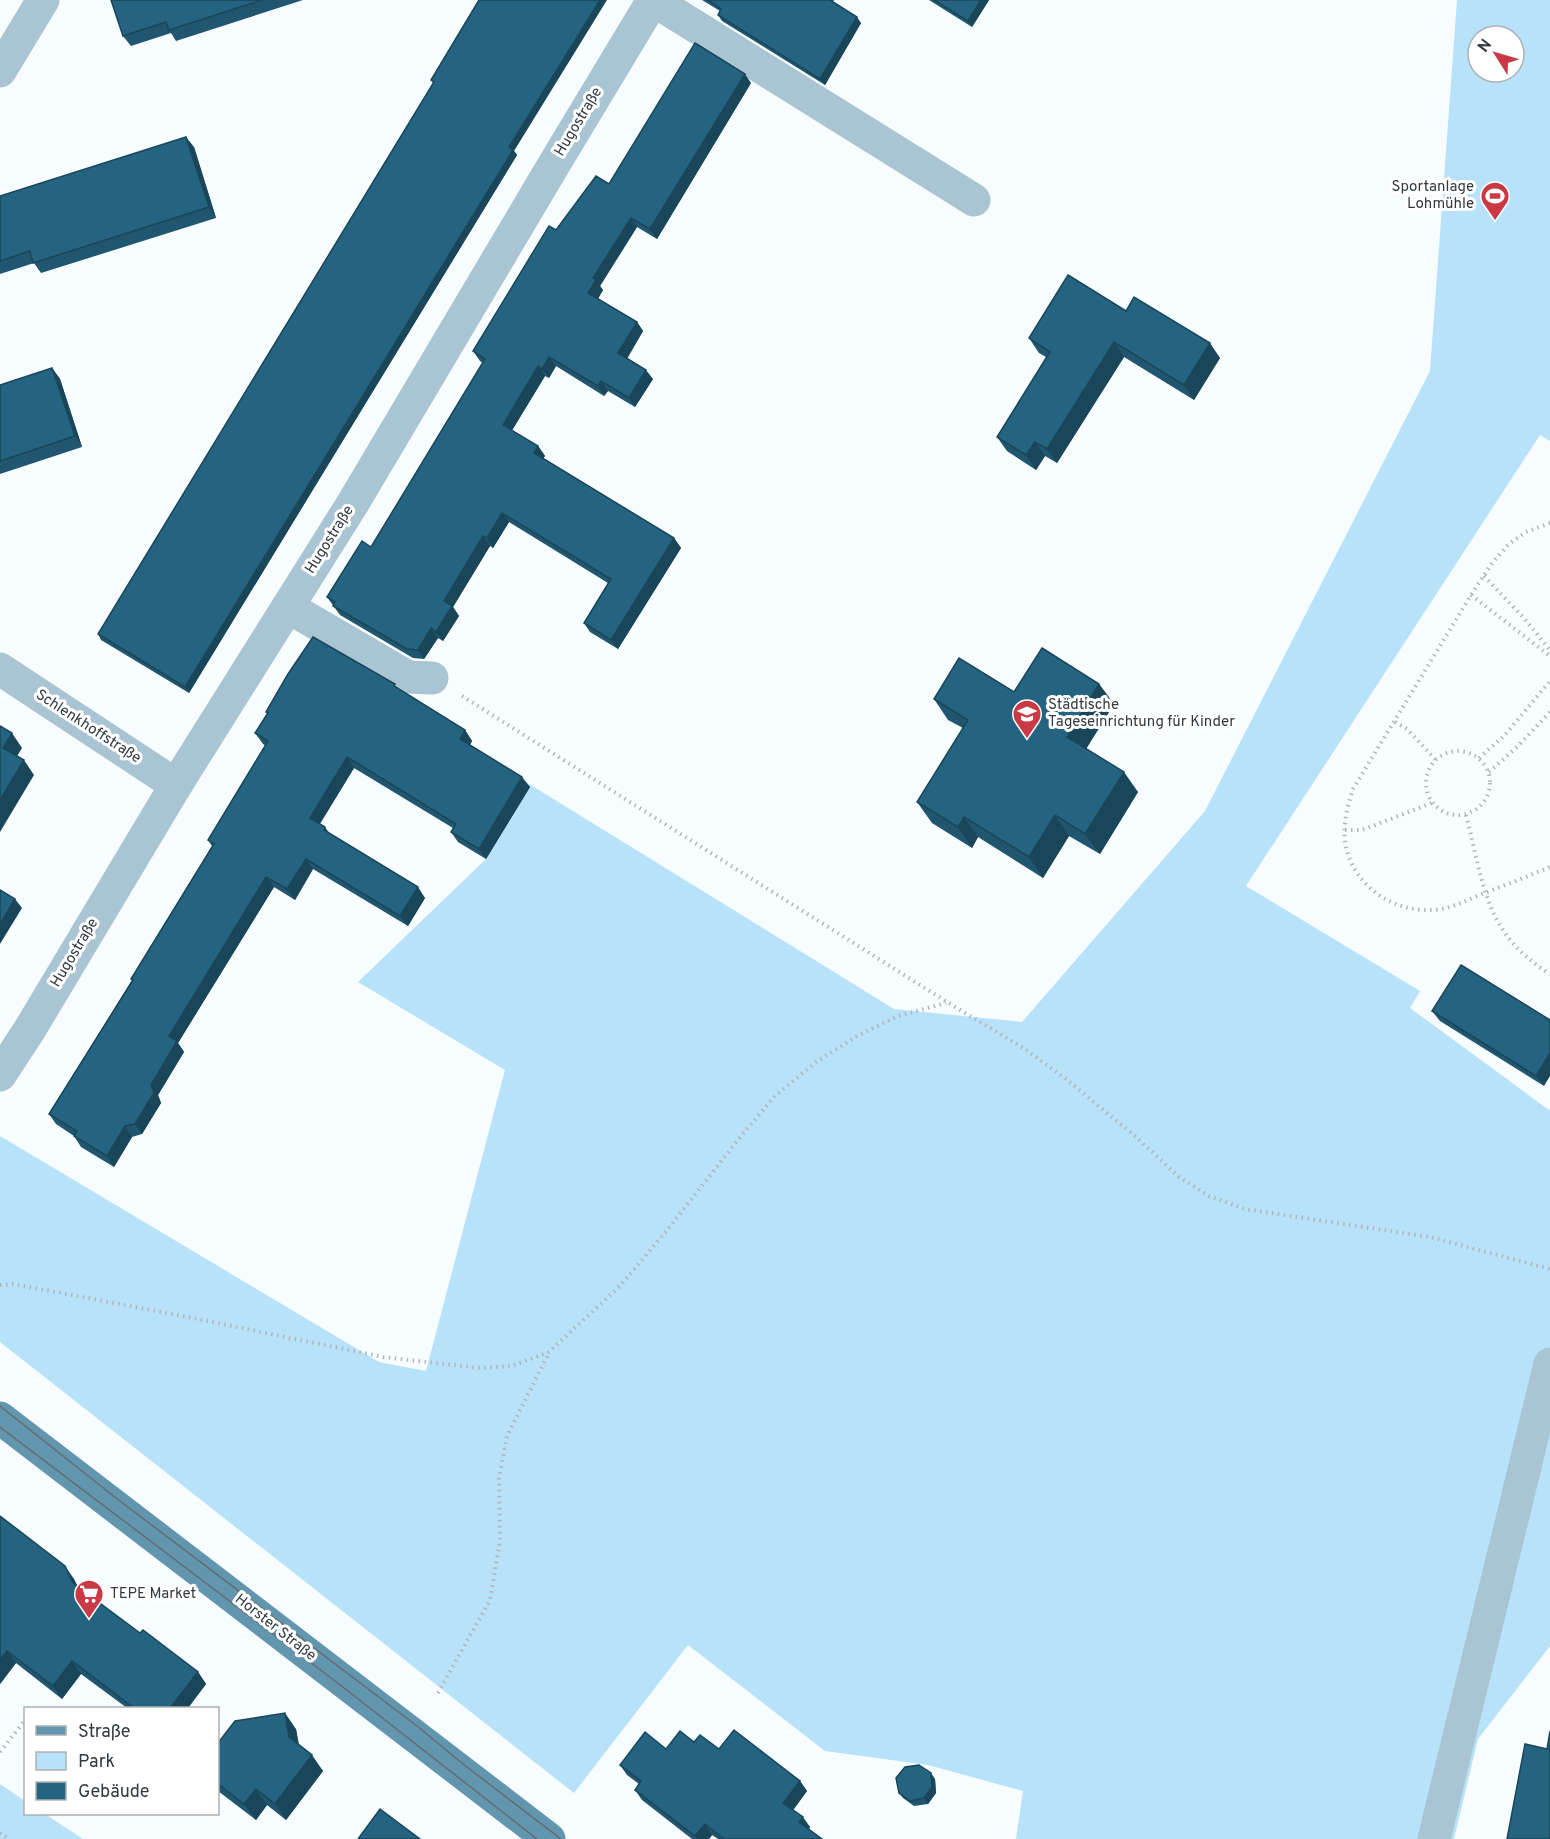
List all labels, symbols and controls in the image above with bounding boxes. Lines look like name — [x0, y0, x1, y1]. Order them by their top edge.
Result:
north arrow — [1466, 24, 1526, 84]
text: N — [1474, 36, 1497, 57]
street label: Hugostraße — [551, 84, 607, 160]
place label: Sportanlage Lohmühle — [1391, 178, 1474, 214]
sports icon: Sportanlage Lohmühle — [1479, 180, 1511, 222]
street label: Hugostraße — [301, 502, 359, 578]
street label: Schlenkhoffstraße — [32, 686, 144, 768]
place label: Städtische Tageseinrichtung für Kinder — [1048, 696, 1235, 732]
school or university icon: Städtische Tageseinrichtung für Kinder — [1011, 698, 1043, 740]
street label: Hugostraße — [47, 915, 103, 991]
supermarket icon: TEPE Market — [73, 1578, 105, 1620]
place label: TEPE Market — [110, 1585, 196, 1604]
street label: Horster Straße — [230, 1590, 320, 1666]
legend — [24, 1707, 219, 1815]
text: Straße — [78, 1721, 130, 1744]
text: Park — [78, 1751, 115, 1774]
text: Gebäude — [78, 1781, 150, 1804]

